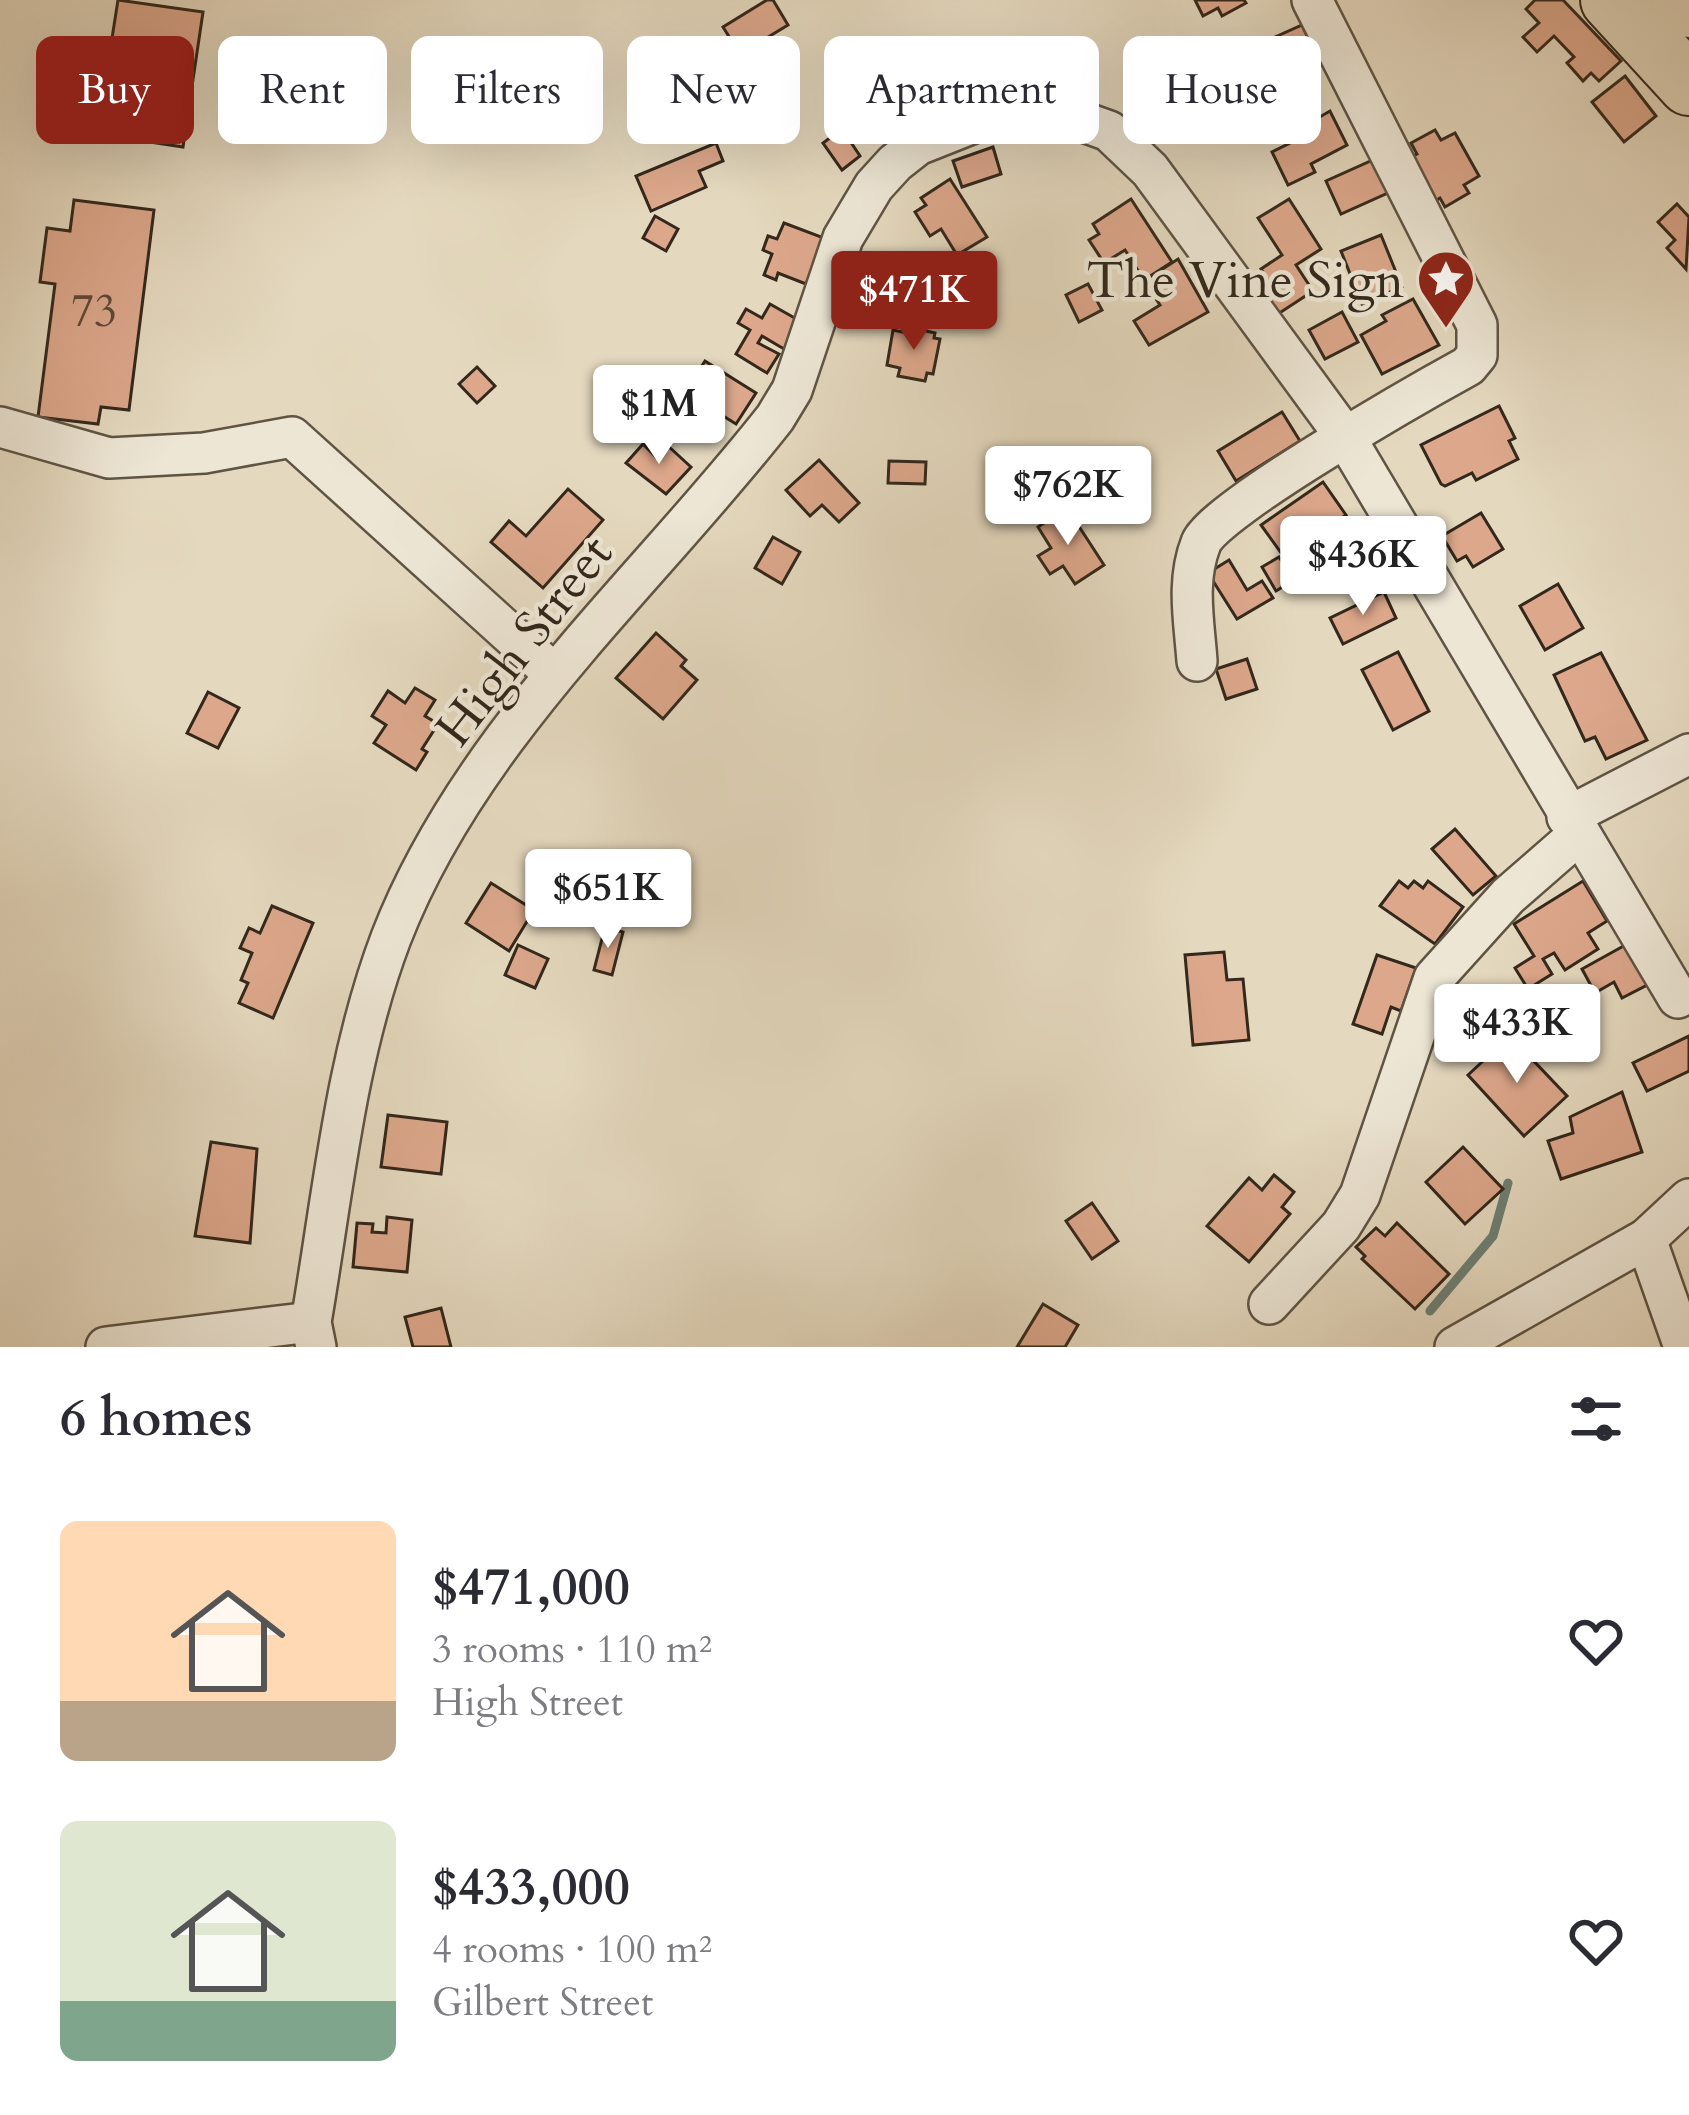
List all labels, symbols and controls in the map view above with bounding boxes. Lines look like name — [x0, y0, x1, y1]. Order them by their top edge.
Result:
chip: Buy — [36, 36, 194, 144]
chip: Rent — [218, 36, 387, 144]
chip: Filters — [411, 36, 603, 144]
chip: New — [627, 36, 800, 144]
chip: Apartment — [824, 36, 1099, 144]
chip: House — [1123, 36, 1321, 144]
place label: The Vine Sign — [1087, 246, 1404, 316]
place icon: The Vine Sign — [1415, 248, 1477, 330]
pin: $471K — [830, 251, 998, 353]
text: $471K — [858, 263, 970, 316]
house number: 73 — [71, 281, 117, 342]
pin: $1M — [601, 365, 717, 467]
text: $1M — [620, 377, 698, 430]
pin: $762K — [984, 446, 1152, 548]
text: $762K — [1012, 458, 1124, 511]
pin: $436K — [1279, 516, 1447, 618]
street label: High Street — [420, 521, 629, 761]
text: $436K — [1307, 528, 1419, 581]
pin: $651K — [524, 849, 692, 951]
text: $651K — [552, 861, 664, 914]
pin: $433K — [1433, 984, 1601, 1086]
text: $433K — [1461, 996, 1573, 1049]
text: 6 homes — [60, 1384, 252, 1454]
icon: filters — [1563, 1386, 1629, 1452]
text: $471,000 — [432, 1553, 630, 1623]
icon: home — [156, 1569, 300, 1713]
icon: heart — [1563, 1608, 1629, 1674]
text: 3 rooms · 110 m² — [432, 1623, 712, 1676]
text: High Street — [432, 1676, 623, 1729]
text: $433,000 — [432, 1853, 630, 1923]
icon: home — [156, 1869, 300, 2013]
icon: heart — [1563, 1908, 1629, 1974]
text: 4 rooms · 100 m² — [432, 1923, 712, 1976]
text: Gilbert Street — [432, 1976, 653, 2029]

